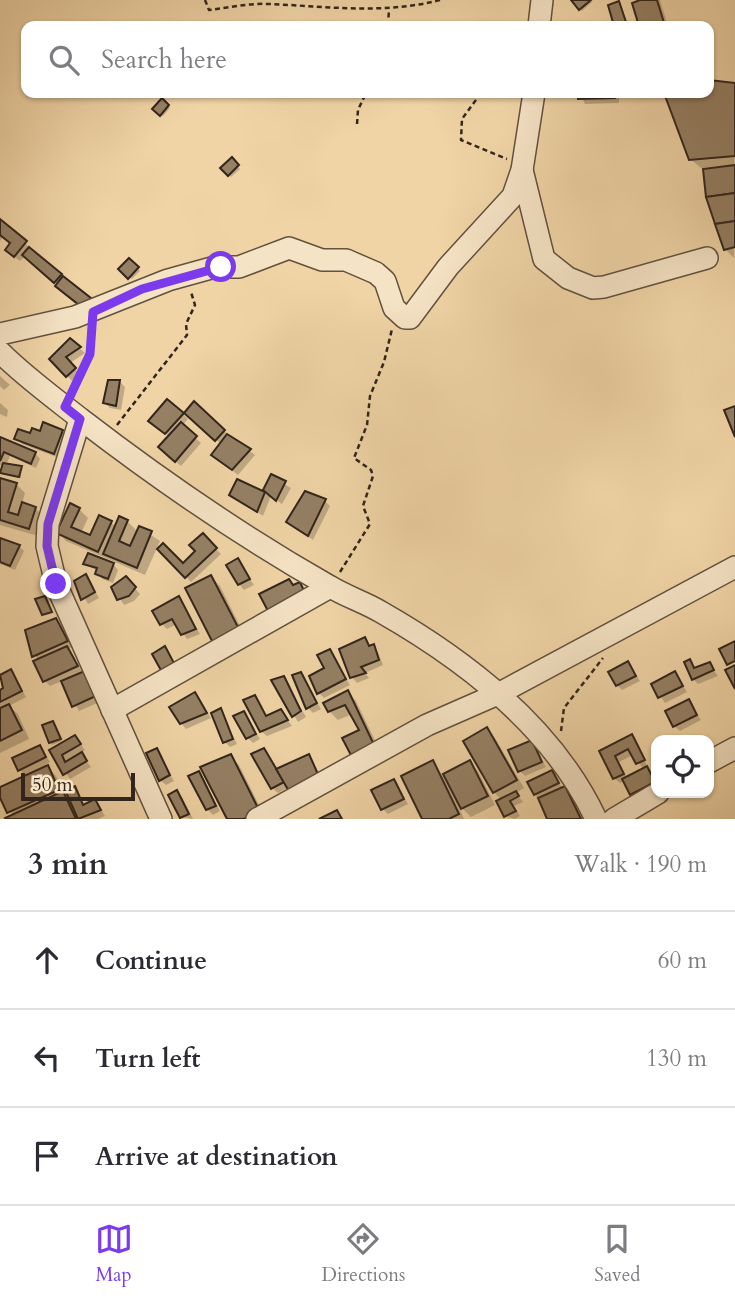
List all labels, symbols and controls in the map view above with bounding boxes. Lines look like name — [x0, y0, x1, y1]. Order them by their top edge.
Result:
search box — [21, 21, 714, 98]
icon: search — [45, 41, 83, 79]
text: Search here — [101, 42, 227, 77]
route start — [205, 251, 236, 282]
route end — [40, 568, 71, 599]
map controls — [651, 735, 714, 798]
button: locate — [651, 735, 714, 798]
scale bar — [21, 770, 135, 802]
text: 50 m — [32, 772, 73, 798]
text: 3 min — [28, 844, 108, 885]
text: Walk · 190 m — [574, 849, 707, 880]
icon: ahead — [28, 941, 66, 979]
text: Continue — [95, 943, 207, 978]
text: 60 m — [658, 945, 707, 976]
icon: left — [28, 1039, 66, 1077]
text: Turn left — [95, 1041, 200, 1076]
text: 130 m — [646, 1043, 707, 1074]
icon: arrive — [28, 1137, 66, 1175]
text: Arrive at destination — [95, 1139, 338, 1174]
tab: Map — [95, 1220, 133, 1288]
tab: Directions — [322, 1220, 405, 1288]
tab: Saved — [594, 1220, 640, 1288]

